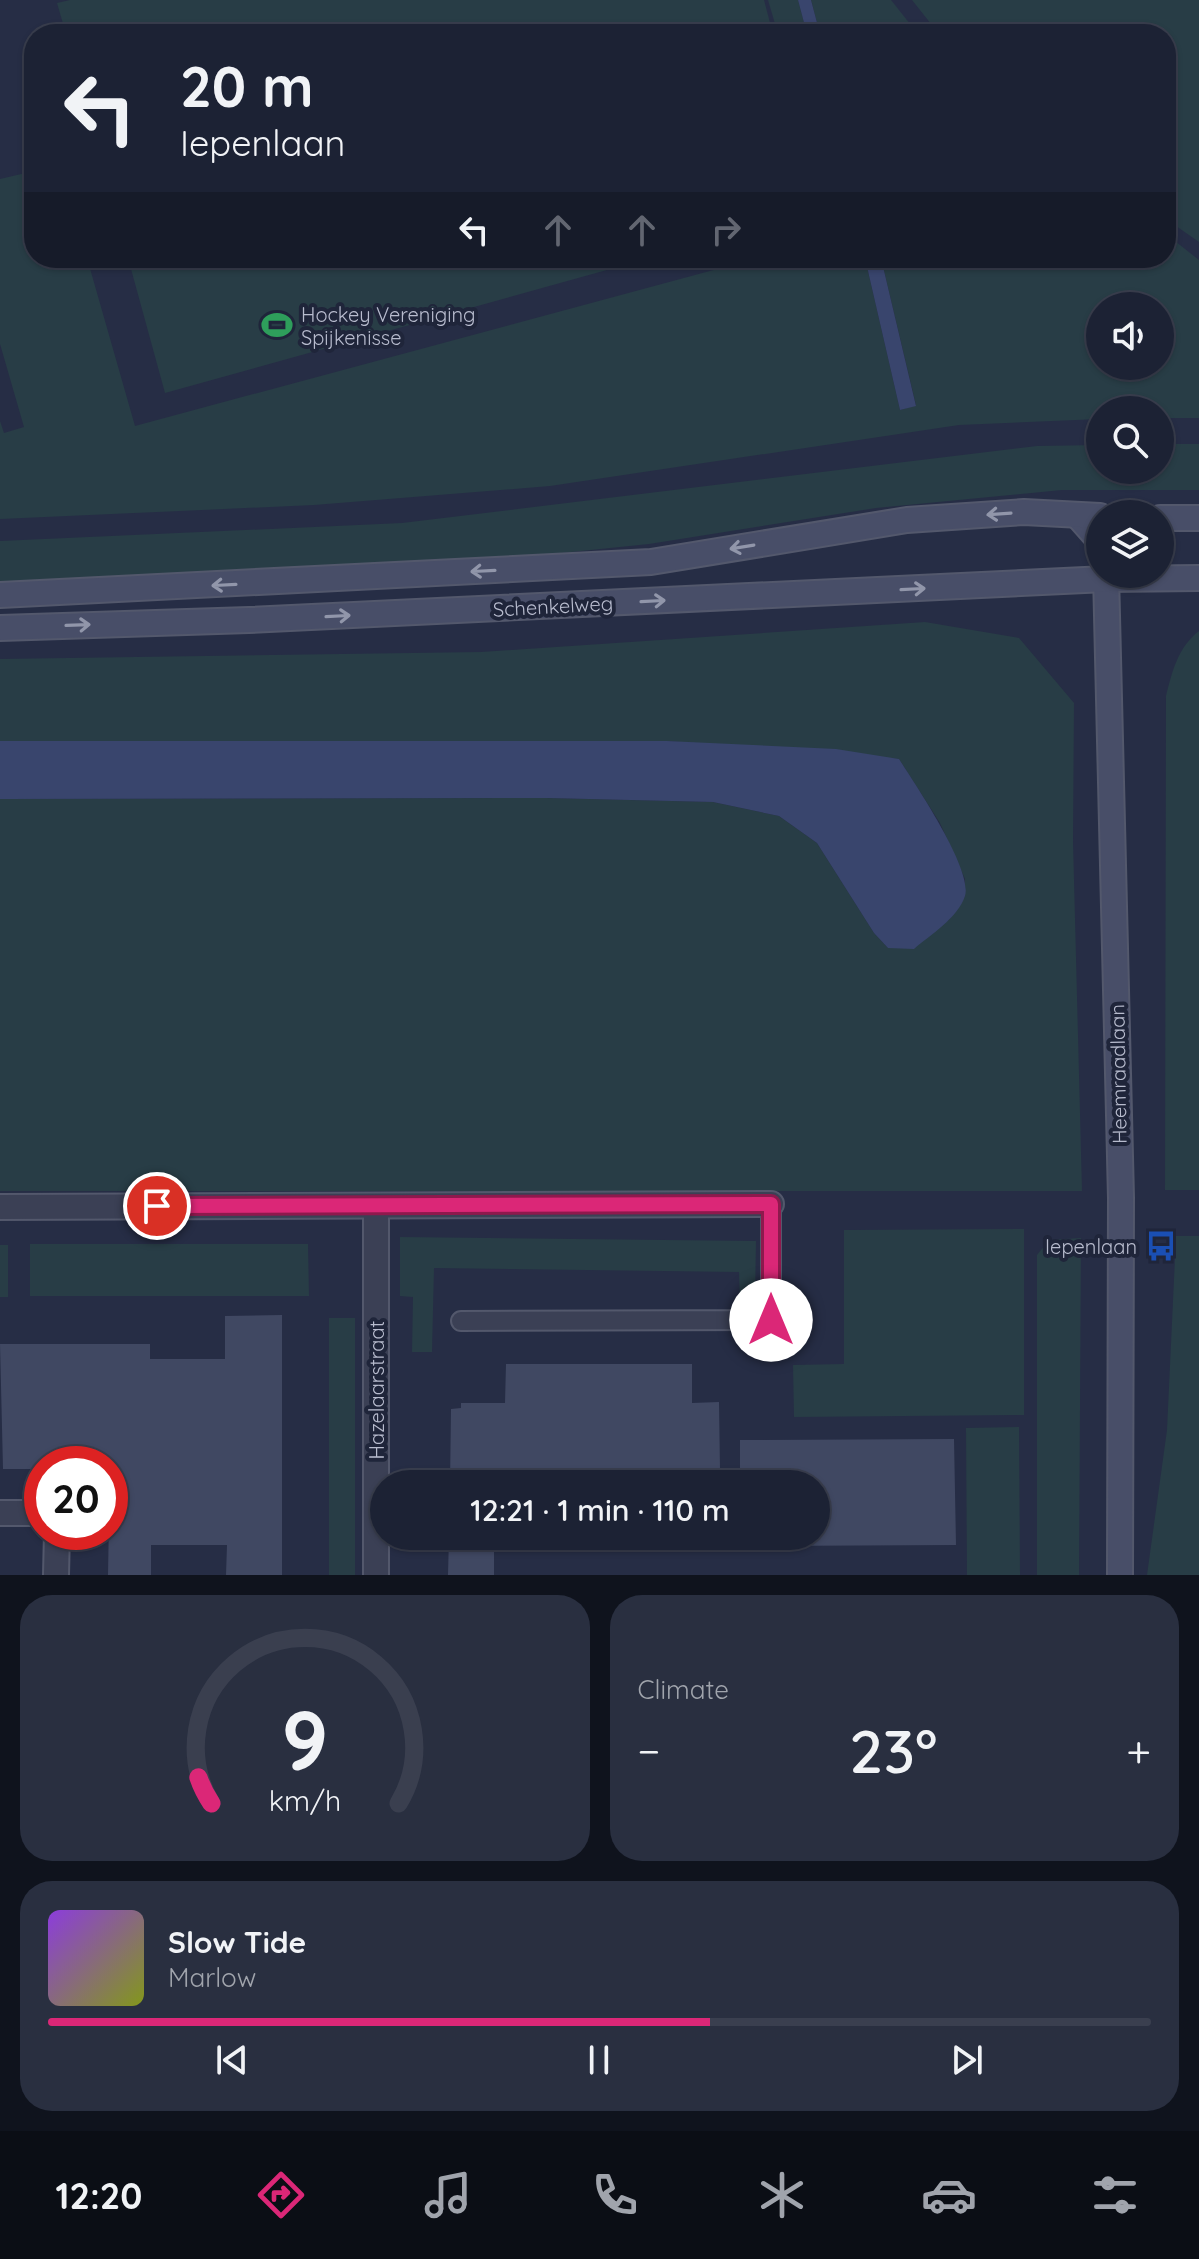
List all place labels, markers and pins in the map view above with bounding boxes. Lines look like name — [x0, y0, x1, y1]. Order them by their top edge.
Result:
place label: Hockey Vereniging Spijkenisse — [301, 302, 475, 350]
sports icon: Hockey Vereniging Spijkenisse — [260, 308, 294, 342]
pin — [123, 1172, 191, 1240]
bus stop icon: Iepenlaan — [1144, 1229, 1178, 1263]
place label: Iepenlaan — [1045, 1234, 1137, 1259]

